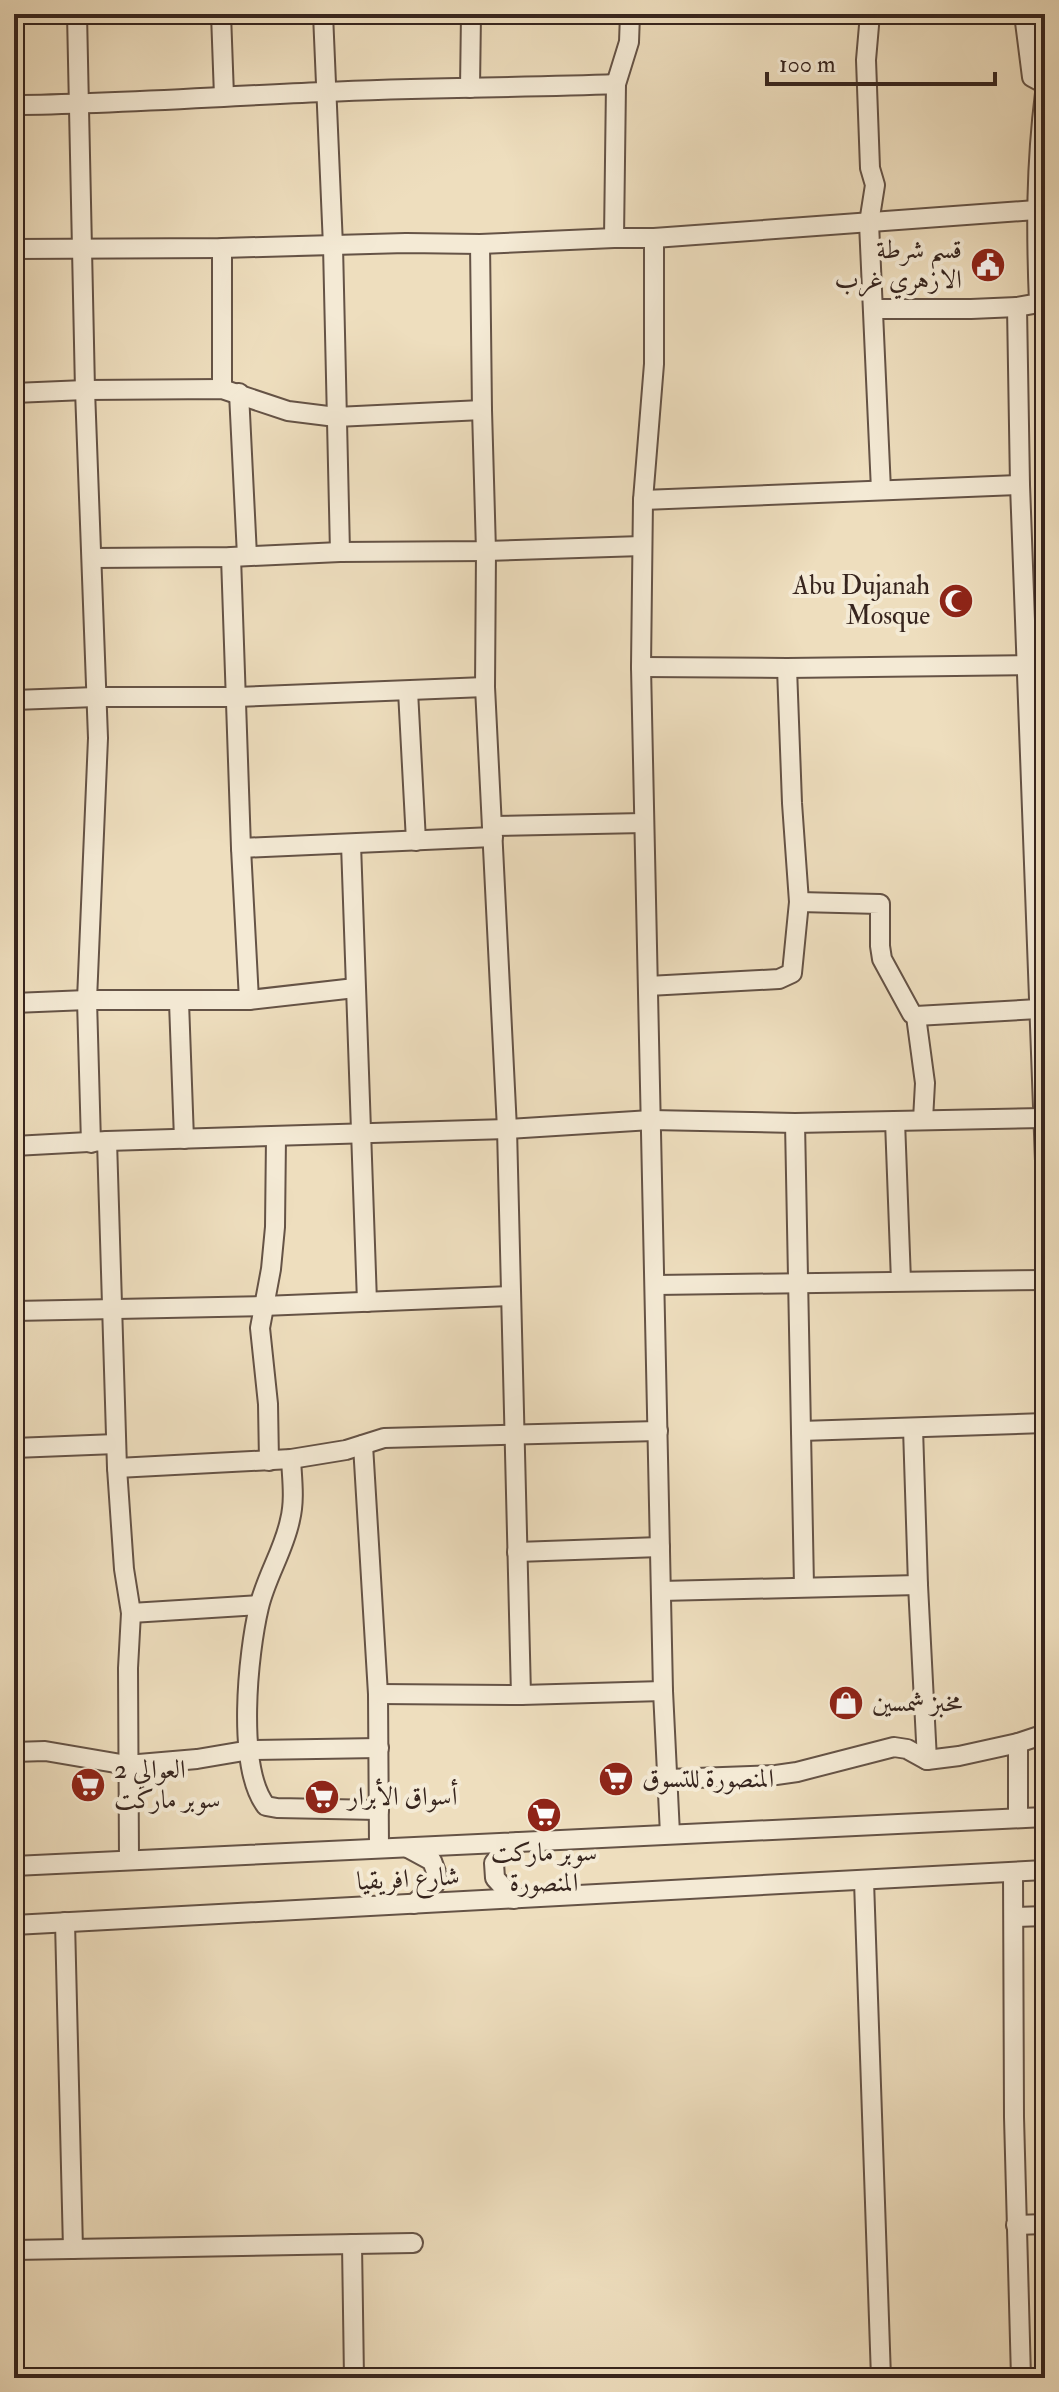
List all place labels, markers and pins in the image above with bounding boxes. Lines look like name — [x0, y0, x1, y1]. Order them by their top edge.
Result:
place label: قسم شرطة الازهري غرب — [835, 234, 962, 300]
public building icon: قسم شرطة الازهري غرب — [969, 246, 1007, 284]
place label: Abu Dujanah Mosque — [792, 570, 930, 632]
mosque icon: Abu Dujanah Mosque — [937, 582, 975, 620]
shop icon: مخبز شمسين — [827, 1684, 865, 1722]
place label: مخبز شمسين — [872, 1687, 963, 1719]
place label: العوالي 2 سوبر ماركت — [114, 1754, 220, 1816]
supermarket icon: المنصورة للتسوق — [597, 1760, 635, 1798]
place label: المنصورة للتسوق — [642, 1763, 774, 1795]
supermarket icon: العوالي 2 سوبر ماركت — [69, 1766, 107, 1804]
supermarket icon: أسواق الأبرار — [303, 1778, 341, 1816]
place label: أسواق الأبرار — [345, 1778, 458, 1813]
supermarket icon: سوبر ماركت المنصورة — [525, 1796, 563, 1834]
place label: سوبر ماركت المنصورة — [491, 1837, 597, 1899]

